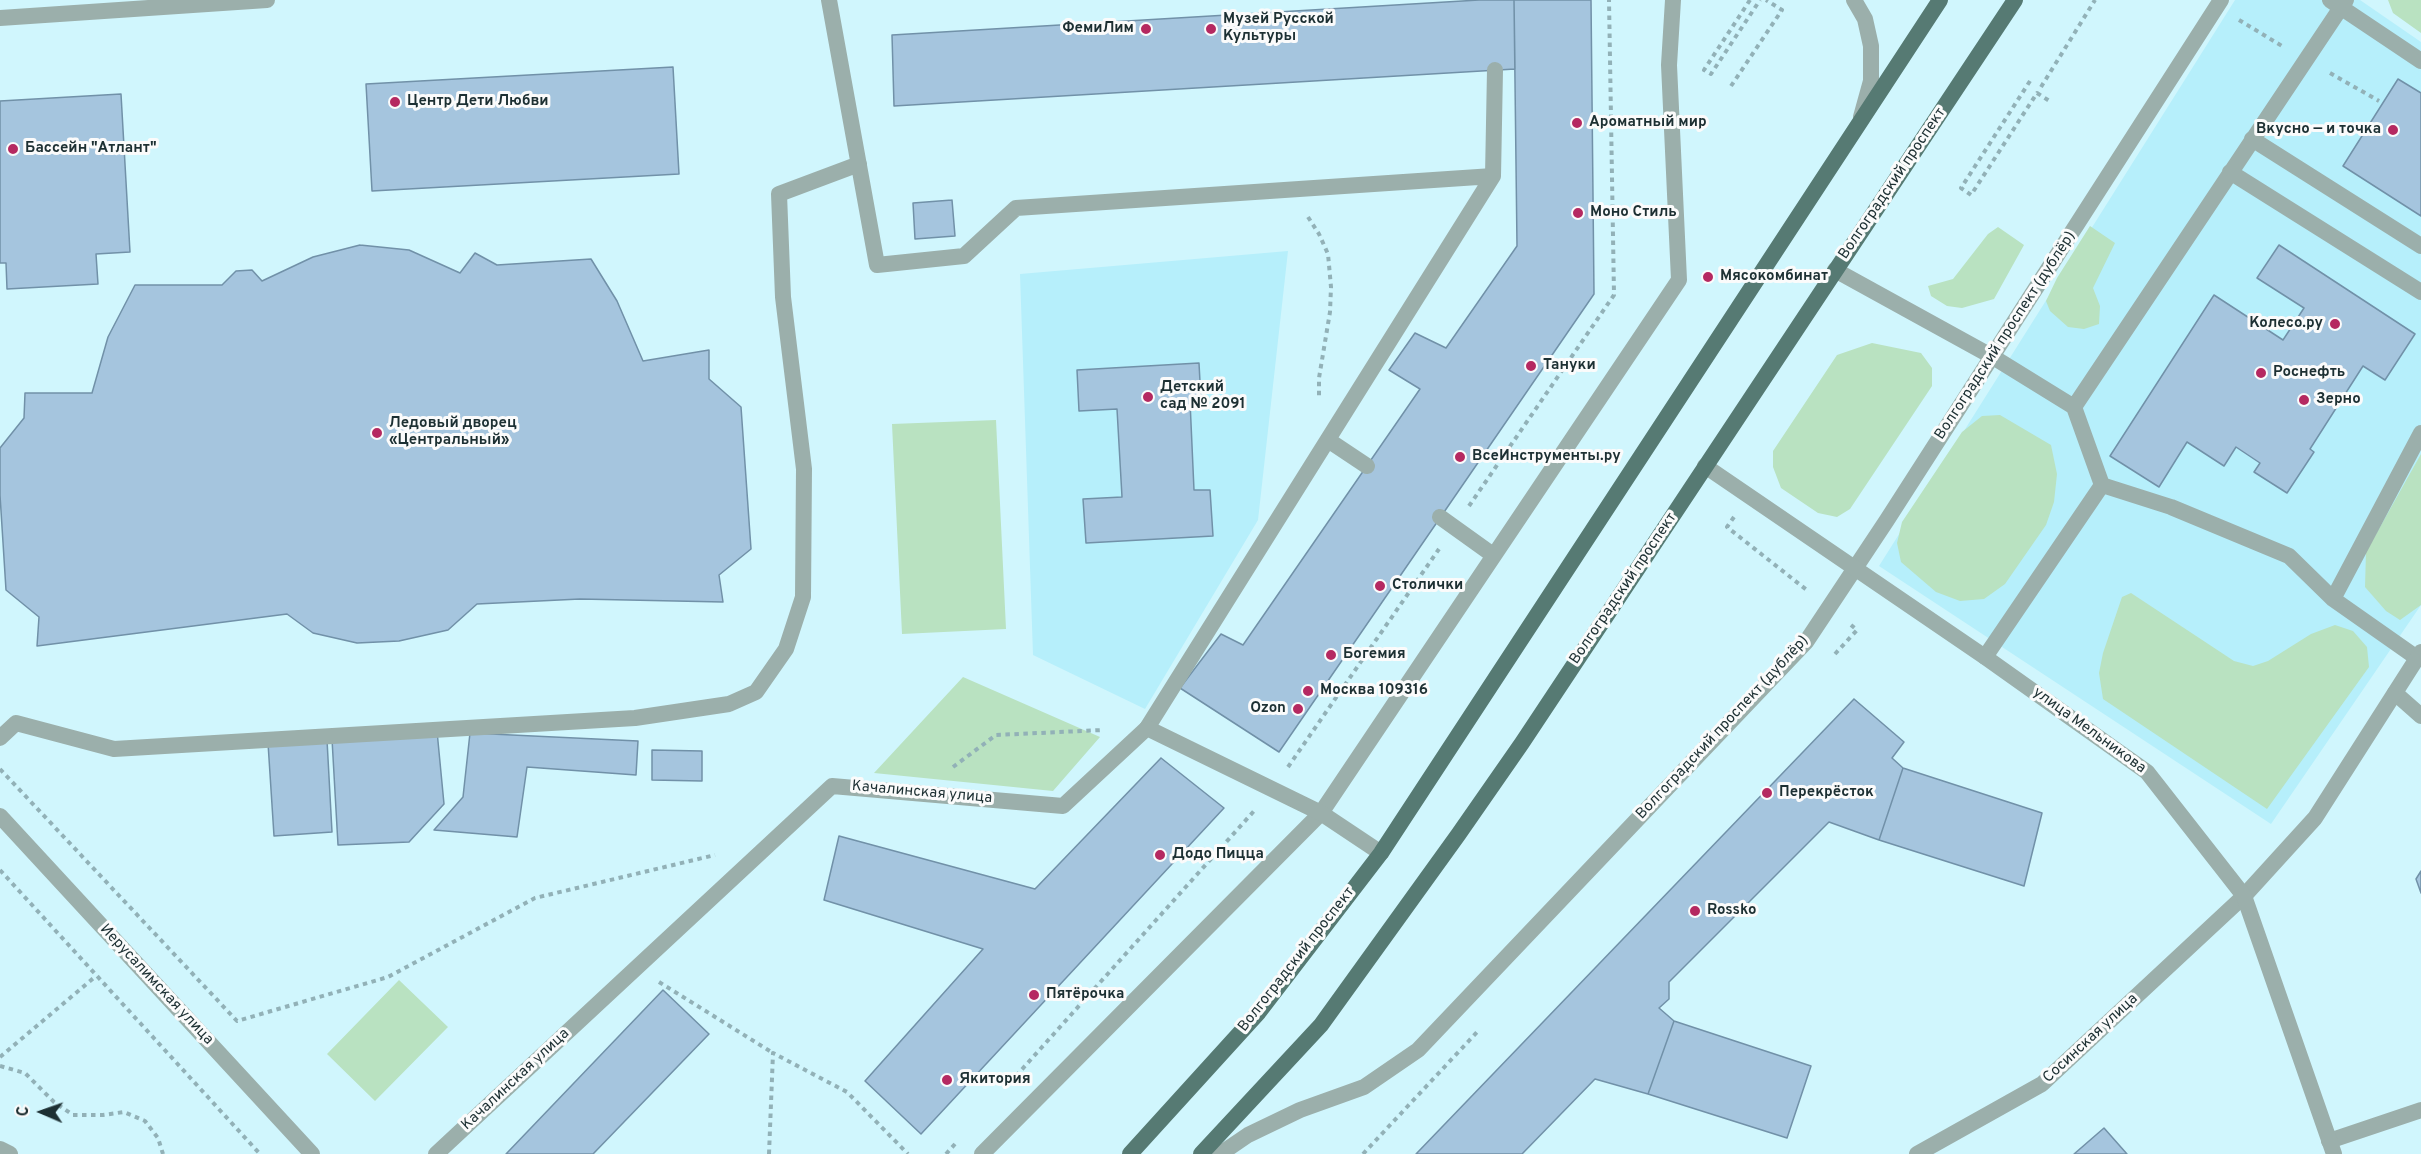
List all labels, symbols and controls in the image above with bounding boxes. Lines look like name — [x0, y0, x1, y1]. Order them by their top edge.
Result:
place label: Музей Русской Культуры — [1223, 11, 1334, 46]
place label: ФемиЛим — [1062, 20, 1134, 38]
marker: ФемиЛим — [1139, 22, 1153, 36]
marker: Музей Русской Культуры — [1204, 22, 1218, 36]
place label: Центр Дети Любви — [407, 93, 549, 111]
marker: Центр Дети Любви — [388, 95, 402, 109]
street label: Волгоградский проспект — [1836, 105, 1950, 263]
place label: Ароматный мир — [1589, 114, 1707, 132]
marker: Ароматный мир — [1570, 116, 1584, 130]
place label: Вкусно — и точка — [2256, 121, 2381, 139]
marker: Вкусно — и точка — [2386, 123, 2400, 137]
place label: Бассейн "Атлант" — [25, 140, 157, 158]
marker: Бассейн "Атлант" — [6, 142, 20, 156]
place label: Моно Стиль — [1590, 204, 1677, 222]
marker: Моно Стиль — [1571, 206, 1585, 220]
street label: Волгоградский проспект (дублёр) — [1932, 229, 2080, 443]
place label: Мясокомбинат — [1720, 268, 1828, 286]
marker: Мясокомбинат — [1701, 270, 1715, 284]
place label: Колесо.ру — [2249, 315, 2323, 333]
marker: Колесо.ру — [2328, 317, 2342, 331]
place label: Тануки — [1543, 357, 1596, 375]
marker: Тануки — [1524, 359, 1538, 373]
place label: Роснефть — [2273, 364, 2345, 382]
marker: Роснефть — [2254, 366, 2268, 380]
place label: Детский сад № 2091 — [1160, 379, 1246, 414]
marker: Детский сад № 2091 — [1141, 390, 1155, 404]
place label: Зерно — [2316, 391, 2361, 409]
marker: Зерно — [2297, 393, 2311, 407]
place label: Ледовый дворец «Центральный» — [389, 415, 517, 450]
marker: Ледовый дворец «Центральный» — [370, 426, 384, 440]
place label: ВсеИнструменты.ру — [1472, 448, 1621, 466]
marker: ВсеИнструменты.ру — [1453, 450, 1467, 464]
street label: Волгоградский проспект — [1567, 510, 1681, 668]
place label: Столички — [1392, 577, 1463, 595]
marker: Столички — [1373, 579, 1387, 593]
street label: Волгоградский проспект (дублёр) — [1633, 632, 1813, 824]
place label: Богемия — [1343, 646, 1406, 664]
marker: Богемия — [1324, 648, 1338, 662]
place label: Москва 109316 — [1320, 682, 1428, 700]
marker: Москва 109316 — [1301, 684, 1315, 698]
street label: улица Мельникова — [2029, 684, 2149, 778]
place label: Ozon — [1250, 700, 1286, 718]
marker: Ozon — [1291, 702, 1305, 716]
street label: Качалинская улица — [851, 778, 993, 808]
place label: Перекрёсток — [1779, 784, 1874, 802]
marker: Перекрёсток — [1760, 786, 1774, 800]
place label: Додо Пицца — [1172, 846, 1264, 864]
marker: Додо Пицца — [1153, 848, 1167, 862]
street label: Волгоградский проспект — [1235, 884, 1359, 1036]
place label: Rossko — [1707, 902, 1757, 920]
marker: Rossko — [1688, 904, 1702, 918]
street label: Иерусалимская улица — [95, 921, 217, 1049]
place label: Пятёрочка — [1046, 986, 1124, 1004]
marker: Пятёрочка — [1027, 988, 1041, 1002]
street label: Сосинская улица — [2040, 991, 2142, 1087]
street label: Качалинская улица — [458, 1025, 574, 1135]
place label: Якитория — [959, 1071, 1031, 1089]
marker: Якитория — [940, 1073, 954, 1087]
north arrow — [12, 1082, 72, 1142]
text: С — [14, 1106, 34, 1117]

